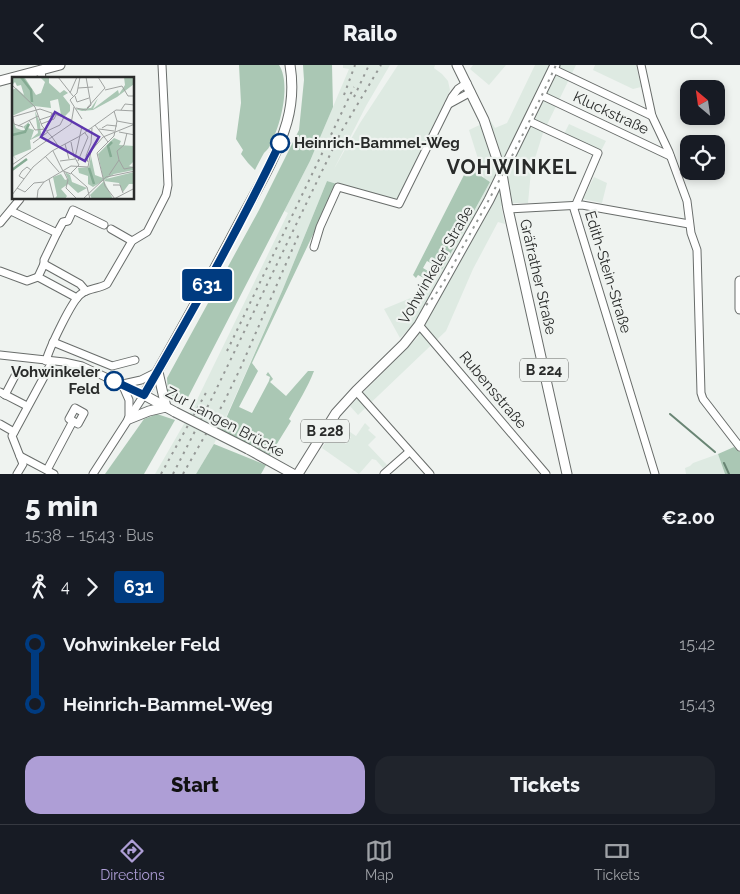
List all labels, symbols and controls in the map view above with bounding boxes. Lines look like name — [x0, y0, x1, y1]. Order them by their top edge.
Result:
icon: back — [25, 19, 53, 47]
icon: search — [687, 19, 715, 47]
text: Railo — [343, 20, 397, 46]
inset map — [12, 77, 135, 200]
north arrow — [680, 80, 725, 125]
map controls — [680, 80, 725, 180]
street label: Kluckstraße — [570, 88, 652, 138]
marker: Heinrich-Bammel-Weg — [270, 133, 290, 153]
place label: Heinrich-Bammel-Weg — [294, 134, 460, 152]
button: locate — [680, 135, 725, 180]
district label: VOHWINKEL — [446, 155, 578, 179]
street label: Vohwinkeler Straße — [395, 203, 477, 327]
street label: Edith-Stein-Straße — [581, 209, 635, 336]
street label: Gräfrather Straße — [516, 217, 560, 337]
line badge: 631 — [178, 269, 236, 301]
text: 631 — [192, 274, 222, 295]
street label: Rubensstraße — [455, 348, 531, 432]
road number: B 224 — [520, 359, 568, 381]
place label: Vohwinkeler Feld — [11, 363, 100, 398]
marker: Vohwinkeler Feld — [104, 371, 124, 391]
street label: Zur Langen Brücke — [163, 383, 288, 461]
road number: B 228 — [301, 419, 349, 443]
text: 5 min — [25, 490, 98, 523]
text: €2.00 — [662, 506, 715, 528]
text: 15:38 – 15:43 · Bus — [25, 526, 154, 545]
icon: walk — [25, 573, 53, 601]
icon: forward — [78, 573, 106, 601]
text: 631 — [124, 576, 154, 597]
text: 4 — [61, 577, 70, 596]
text: Vohwinkeler Feld — [63, 633, 220, 655]
text: 15:42 — [679, 635, 715, 654]
text: Heinrich-Bammel-Weg — [63, 693, 273, 715]
text: 15:43 — [679, 695, 715, 714]
button: Start — [25, 756, 365, 814]
button: Tickets — [375, 756, 715, 814]
tab: Directions — [100, 837, 165, 883]
tab: Map — [365, 837, 394, 883]
tab: Tickets — [594, 837, 640, 883]

